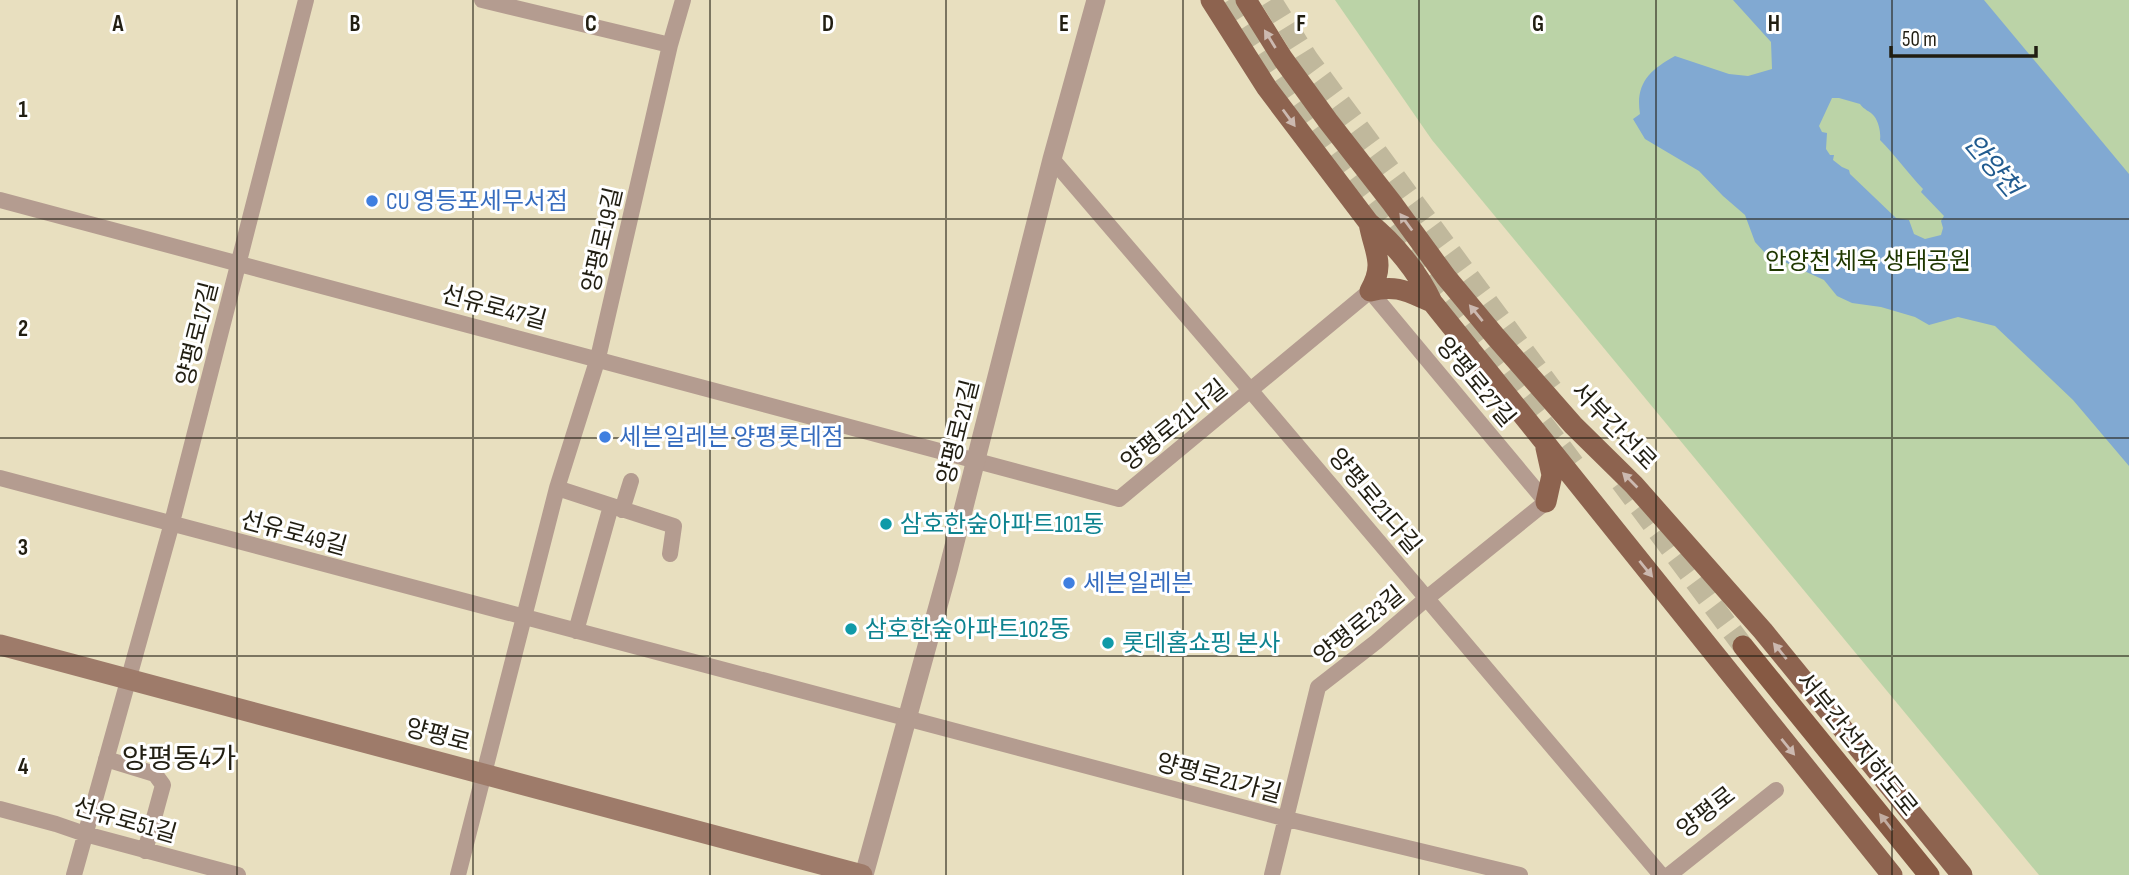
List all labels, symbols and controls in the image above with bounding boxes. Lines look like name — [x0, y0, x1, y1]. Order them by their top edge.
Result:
text: A — [112, 10, 125, 38]
text: B — [350, 10, 361, 38]
text: C — [585, 10, 597, 38]
text: D — [822, 10, 834, 38]
text: E — [1059, 10, 1069, 38]
text: F — [1296, 10, 1306, 38]
text: G — [1532, 10, 1544, 38]
text: H — [1768, 10, 1780, 38]
scale bar — [1891, 14, 2036, 58]
text: 50 m — [1902, 27, 1937, 52]
one-way arrow — [1264, 29, 1277, 48]
text: 1 — [18, 96, 28, 124]
one-way arrow — [1282, 109, 1296, 127]
water label: 안양천 — [1957, 129, 2029, 206]
street label: 양평로19길 — [576, 185, 629, 296]
place label: CU 영등포세무서점 — [386, 187, 568, 216]
marker: CU 영등포세무서점 — [364, 193, 380, 209]
one-way arrow — [1399, 212, 1413, 231]
park label: 안양천 체육 생태공원 — [1765, 247, 1971, 276]
street label: 양평로17길 — [171, 279, 224, 389]
street label: 선유로47길 — [438, 280, 550, 335]
one-way arrow — [1469, 305, 1484, 322]
text: 2 — [18, 315, 28, 343]
street label: 양평로27길 — [1430, 332, 1521, 433]
street label: 양평로21나길 — [1115, 374, 1233, 477]
street label: 양평로21길 — [932, 377, 985, 487]
street label: 서부간선로 — [1565, 377, 1662, 476]
place label: 세븐일레븐 양평롯데점 — [619, 423, 844, 452]
marker: 세븐일레븐 양평롯데점 — [597, 429, 613, 445]
street label: 양평로21다길 — [1322, 443, 1427, 560]
one-way arrow — [1621, 472, 1638, 489]
street label: 선유로49길 — [237, 505, 350, 562]
place label: 삼호한숲아파트101동 — [900, 510, 1104, 539]
marker: 삼호한숲아파트101동 — [878, 516, 894, 532]
text: 3 — [18, 534, 28, 562]
one-way arrow — [1638, 560, 1652, 578]
place label: 세븐일레븐 — [1083, 569, 1193, 598]
marker: 세븐일레븐 — [1061, 575, 1077, 591]
street label: 양평로23길 — [1308, 580, 1411, 671]
place label: 삼호한숲아파트102동 — [865, 615, 1071, 644]
marker: 삼호한숲아파트102동 — [843, 621, 859, 637]
place label: 롯데홈쇼핑 본사 — [1122, 629, 1280, 658]
marker: 롯데홈쇼핑 본사 — [1100, 635, 1116, 651]
one-way arrow — [1773, 643, 1788, 660]
street label: 서부간선지하도로 — [1790, 667, 1923, 822]
street label: 양평로 — [402, 713, 474, 758]
one-way arrow — [1780, 738, 1795, 755]
district label: 양평동4가 — [122, 743, 236, 776]
street label: 양평로21가길 — [1153, 748, 1285, 809]
text: 4 — [18, 753, 29, 781]
street label: 양평로 — [1671, 781, 1741, 844]
street label: 선유로51길 — [70, 792, 180, 849]
one-way arrow — [1879, 813, 1894, 830]

